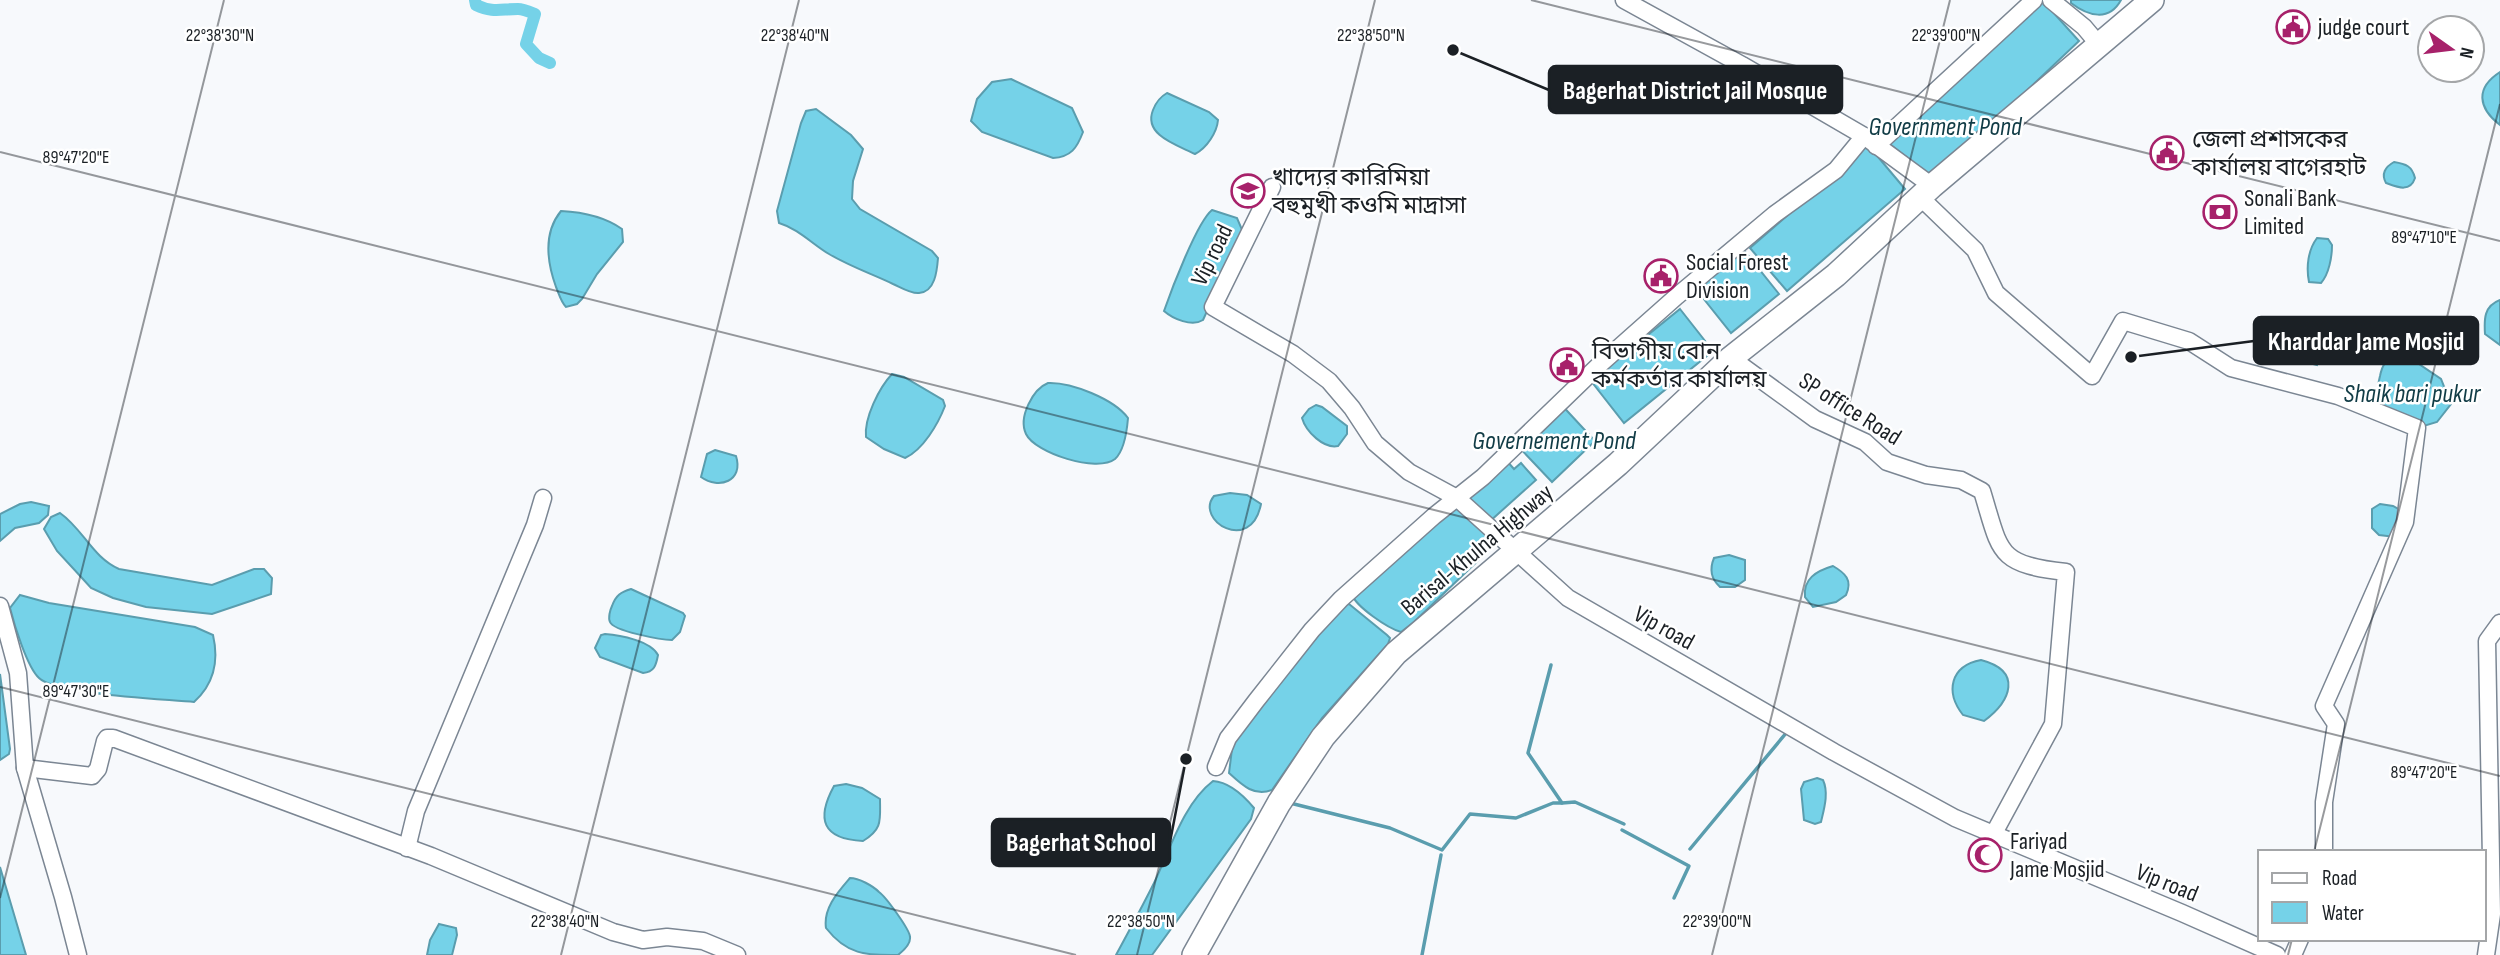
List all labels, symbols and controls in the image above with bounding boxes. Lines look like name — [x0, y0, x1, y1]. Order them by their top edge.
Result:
public building icon: judge court — [2274, 8, 2312, 46]
place label: judge court — [2317, 13, 2409, 42]
north arrow — [2416, 14, 2486, 84]
text: 22°38'30"N — [186, 25, 254, 46]
text: 22°38'40"N — [761, 25, 829, 46]
text: 22°38'50"N — [1337, 25, 1405, 46]
text: 22°39'00"N — [1911, 25, 1981, 46]
text: N — [2454, 45, 2478, 60]
callout: Bagerhat District Jail Mosque — [1549, 66, 1842, 113]
text: Bagerhat District Jail Mosque — [1563, 76, 1827, 107]
water label: Government Pond — [1868, 112, 2023, 143]
place label: জেলা প্রশাসকের কার্যালয় বাগেরহাট — [2191, 125, 2367, 182]
public building icon: জেলা প্রশাসকের কার্যালয় বাগেরহাট — [2148, 134, 2186, 172]
text: 89°47'20"E — [43, 147, 109, 168]
place label: খাদ্যের কারিমিয়া বহুমুখী কওমি মাদ্রাসা — [1271, 163, 1467, 220]
school or university icon: খাদ্যের কারিমিয়া বহুমুখী কওমি মাদ্রাসা — [1229, 172, 1267, 210]
place label: Sonali Bank Limited — [2244, 184, 2336, 241]
bank icon: Sonali Bank Limited — [2201, 193, 2239, 231]
street label: Vip road — [1185, 220, 1239, 290]
text: 89°47'10"E — [2391, 227, 2457, 248]
place label: Social Forest Division — [1686, 248, 1789, 305]
public building icon: Social Forest Division — [1642, 257, 1680, 295]
callout: Kharddar Jame Mosjid — [2254, 317, 2478, 364]
text: Kharddar Jame Mosjid — [2268, 327, 2464, 358]
place label: বিভাগীয় বোন কর্মকর্তার কার্যালয় — [1591, 337, 1768, 394]
public building icon: বিভাগীয় বোন কর্মকর্তার কার্যালয় — [1548, 346, 1586, 384]
street label: SP office Road — [1793, 366, 1907, 452]
water label: Shaik bari pukur — [2344, 379, 2482, 410]
water label: Governement Pond — [1472, 426, 1637, 457]
street label: Barisal-Khulna Highway — [1395, 478, 1559, 622]
street label: Vip road — [1629, 600, 1699, 656]
text: 89°47'30"E — [43, 681, 109, 702]
text: 89°47'20"E — [2391, 762, 2457, 783]
callout: Bagerhat School — [992, 819, 1170, 866]
place label: Fariyad Jame Mosjid — [2009, 827, 2105, 884]
text: Bagerhat School — [1006, 828, 1156, 859]
mosque icon: Fariyad Jame Mosjid — [1966, 836, 2004, 874]
legend — [2258, 850, 2486, 941]
street label: Vip road — [2132, 857, 2202, 909]
text: Road — [2322, 866, 2357, 891]
text: Water — [2322, 901, 2364, 926]
text: 22°38'40"N — [531, 911, 599, 932]
text: 22°38'50"N — [1107, 911, 1175, 932]
text: 22°39'00"N — [1682, 911, 1752, 932]

